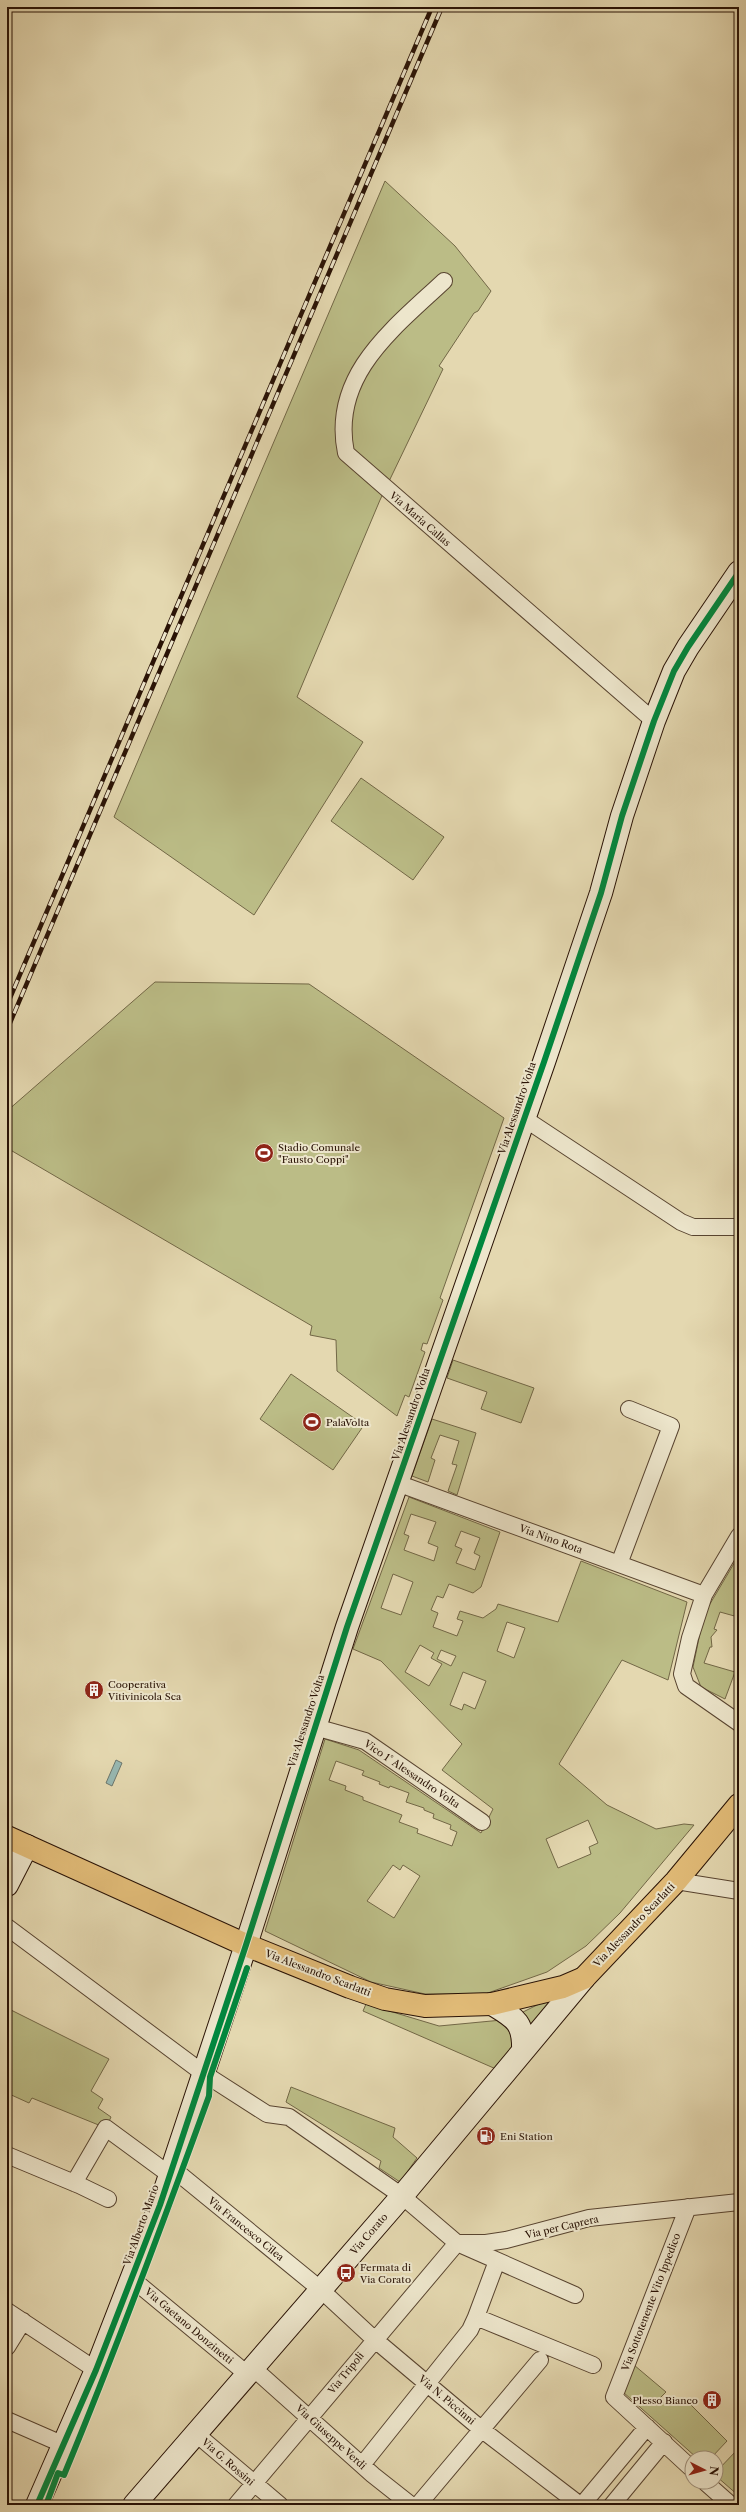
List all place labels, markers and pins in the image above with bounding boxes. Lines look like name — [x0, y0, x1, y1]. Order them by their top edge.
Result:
place label: Stadio Comunale "Fausto Coppi" — [278, 1141, 361, 1166]
sports icon: Stadio Comunale "Fausto Coppi" — [253, 1142, 275, 1164]
sports icon: PalaVolta — [301, 1411, 323, 1433]
place label: PalaVolta — [326, 1416, 370, 1429]
place label: Cooperativa Vitivinicola Sca — [107, 1678, 182, 1703]
building icon: Cooperativa Vitivinicola Sca — [83, 1679, 105, 1701]
fuel station icon: Eni Station — [475, 2125, 497, 2147]
place label: Eni Station — [500, 2130, 553, 2143]
place label: Fermata di Via Corato — [359, 2261, 411, 2286]
bus stop icon: Fermata di Via Corato — [335, 2262, 357, 2284]
building icon: Plesso Bianco — [701, 2389, 723, 2411]
place label: Plesso Bianco — [632, 2394, 698, 2407]

